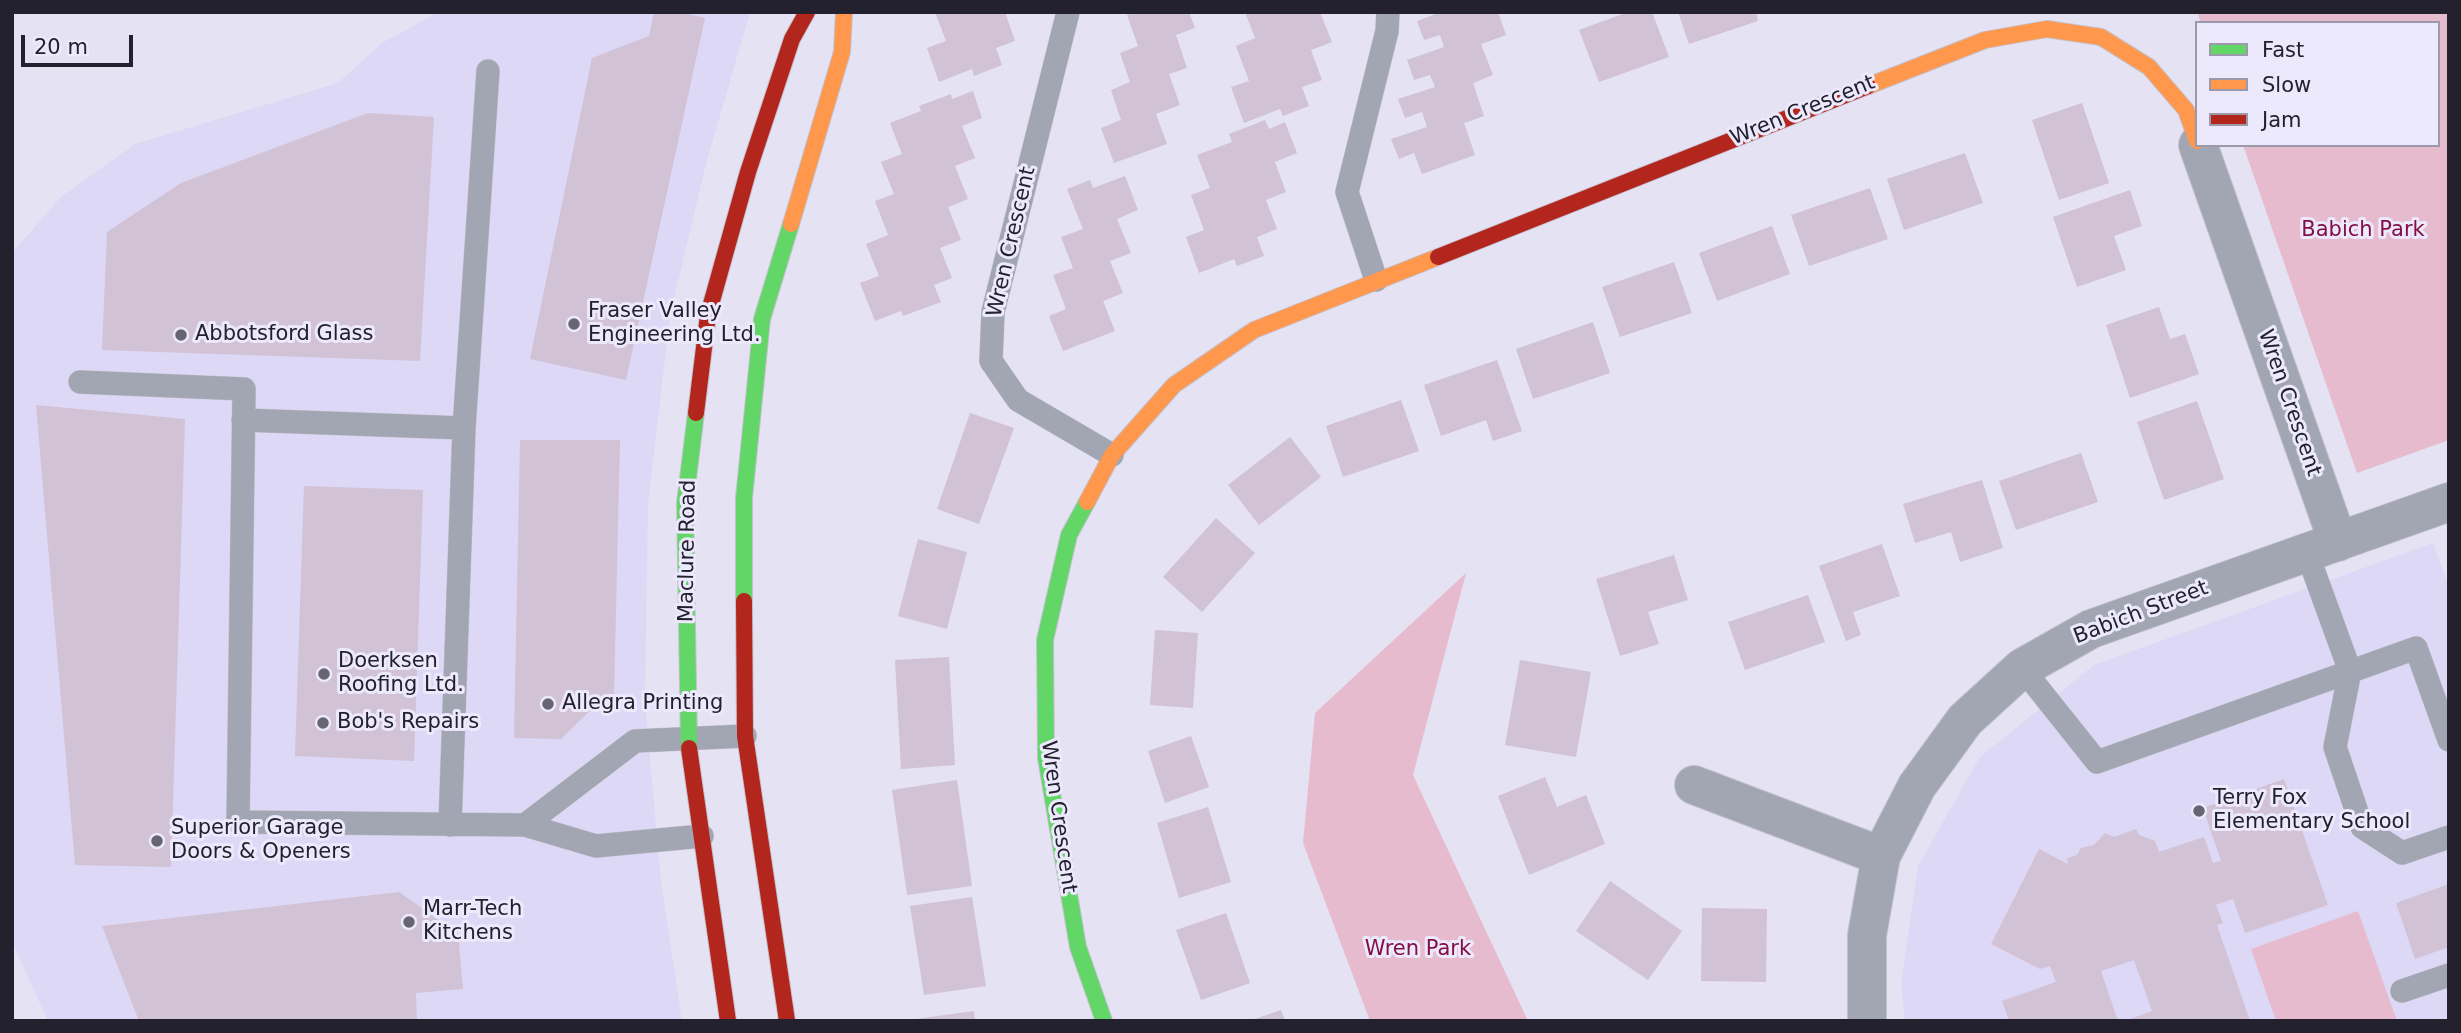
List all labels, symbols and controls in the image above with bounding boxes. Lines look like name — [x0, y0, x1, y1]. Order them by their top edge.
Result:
scale bar — [24, 21, 136, 65]
legend — [2195, 21, 2440, 147]
text: 20 m — [34, 35, 88, 59]
text: Fast — [2262, 38, 2304, 62]
street label: Wren Crescent — [1727, 71, 1879, 151]
text: Slow — [2262, 73, 2311, 97]
text: Jam — [2262, 108, 2302, 132]
street label: Wren Crescent — [982, 164, 1042, 320]
park label: Babich Park — [2301, 218, 2425, 244]
place label: Fraser Valley Engineering Ltd. — [588, 299, 761, 349]
marker: Fraser Valley Engineering Ltd. — [566, 316, 582, 332]
place label: Abbotsford Glass — [195, 322, 373, 348]
street label: Wren Crescent — [2252, 326, 2326, 480]
marker: Abbotsford Glass — [173, 327, 189, 343]
street label: Maclure Road — [674, 480, 702, 622]
street label: Babich Street — [2070, 576, 2212, 650]
place label: Doerksen Roofing Ltd. — [338, 649, 464, 699]
marker: Doerksen Roofing Ltd. — [316, 666, 332, 682]
place label: Allegra Printing — [562, 691, 723, 717]
marker: Allegra Printing — [540, 696, 556, 712]
place label: Bob's Repairs — [337, 710, 479, 736]
marker: Bob's Repairs — [315, 715, 331, 731]
street label: Wren Crescent — [1035, 739, 1081, 895]
place label: Terry Fox Elementary School — [2213, 786, 2410, 836]
marker: Terry Fox Elementary School — [2191, 803, 2207, 819]
place label: Superior Garage Doors & Openers — [171, 816, 351, 866]
marker: Superior Garage Doors & Openers — [149, 833, 165, 849]
place label: Marr-Tech Kitchens — [423, 897, 522, 947]
marker: Marr-Tech Kitchens — [401, 914, 417, 930]
park label: Wren Park — [1365, 937, 1471, 963]

